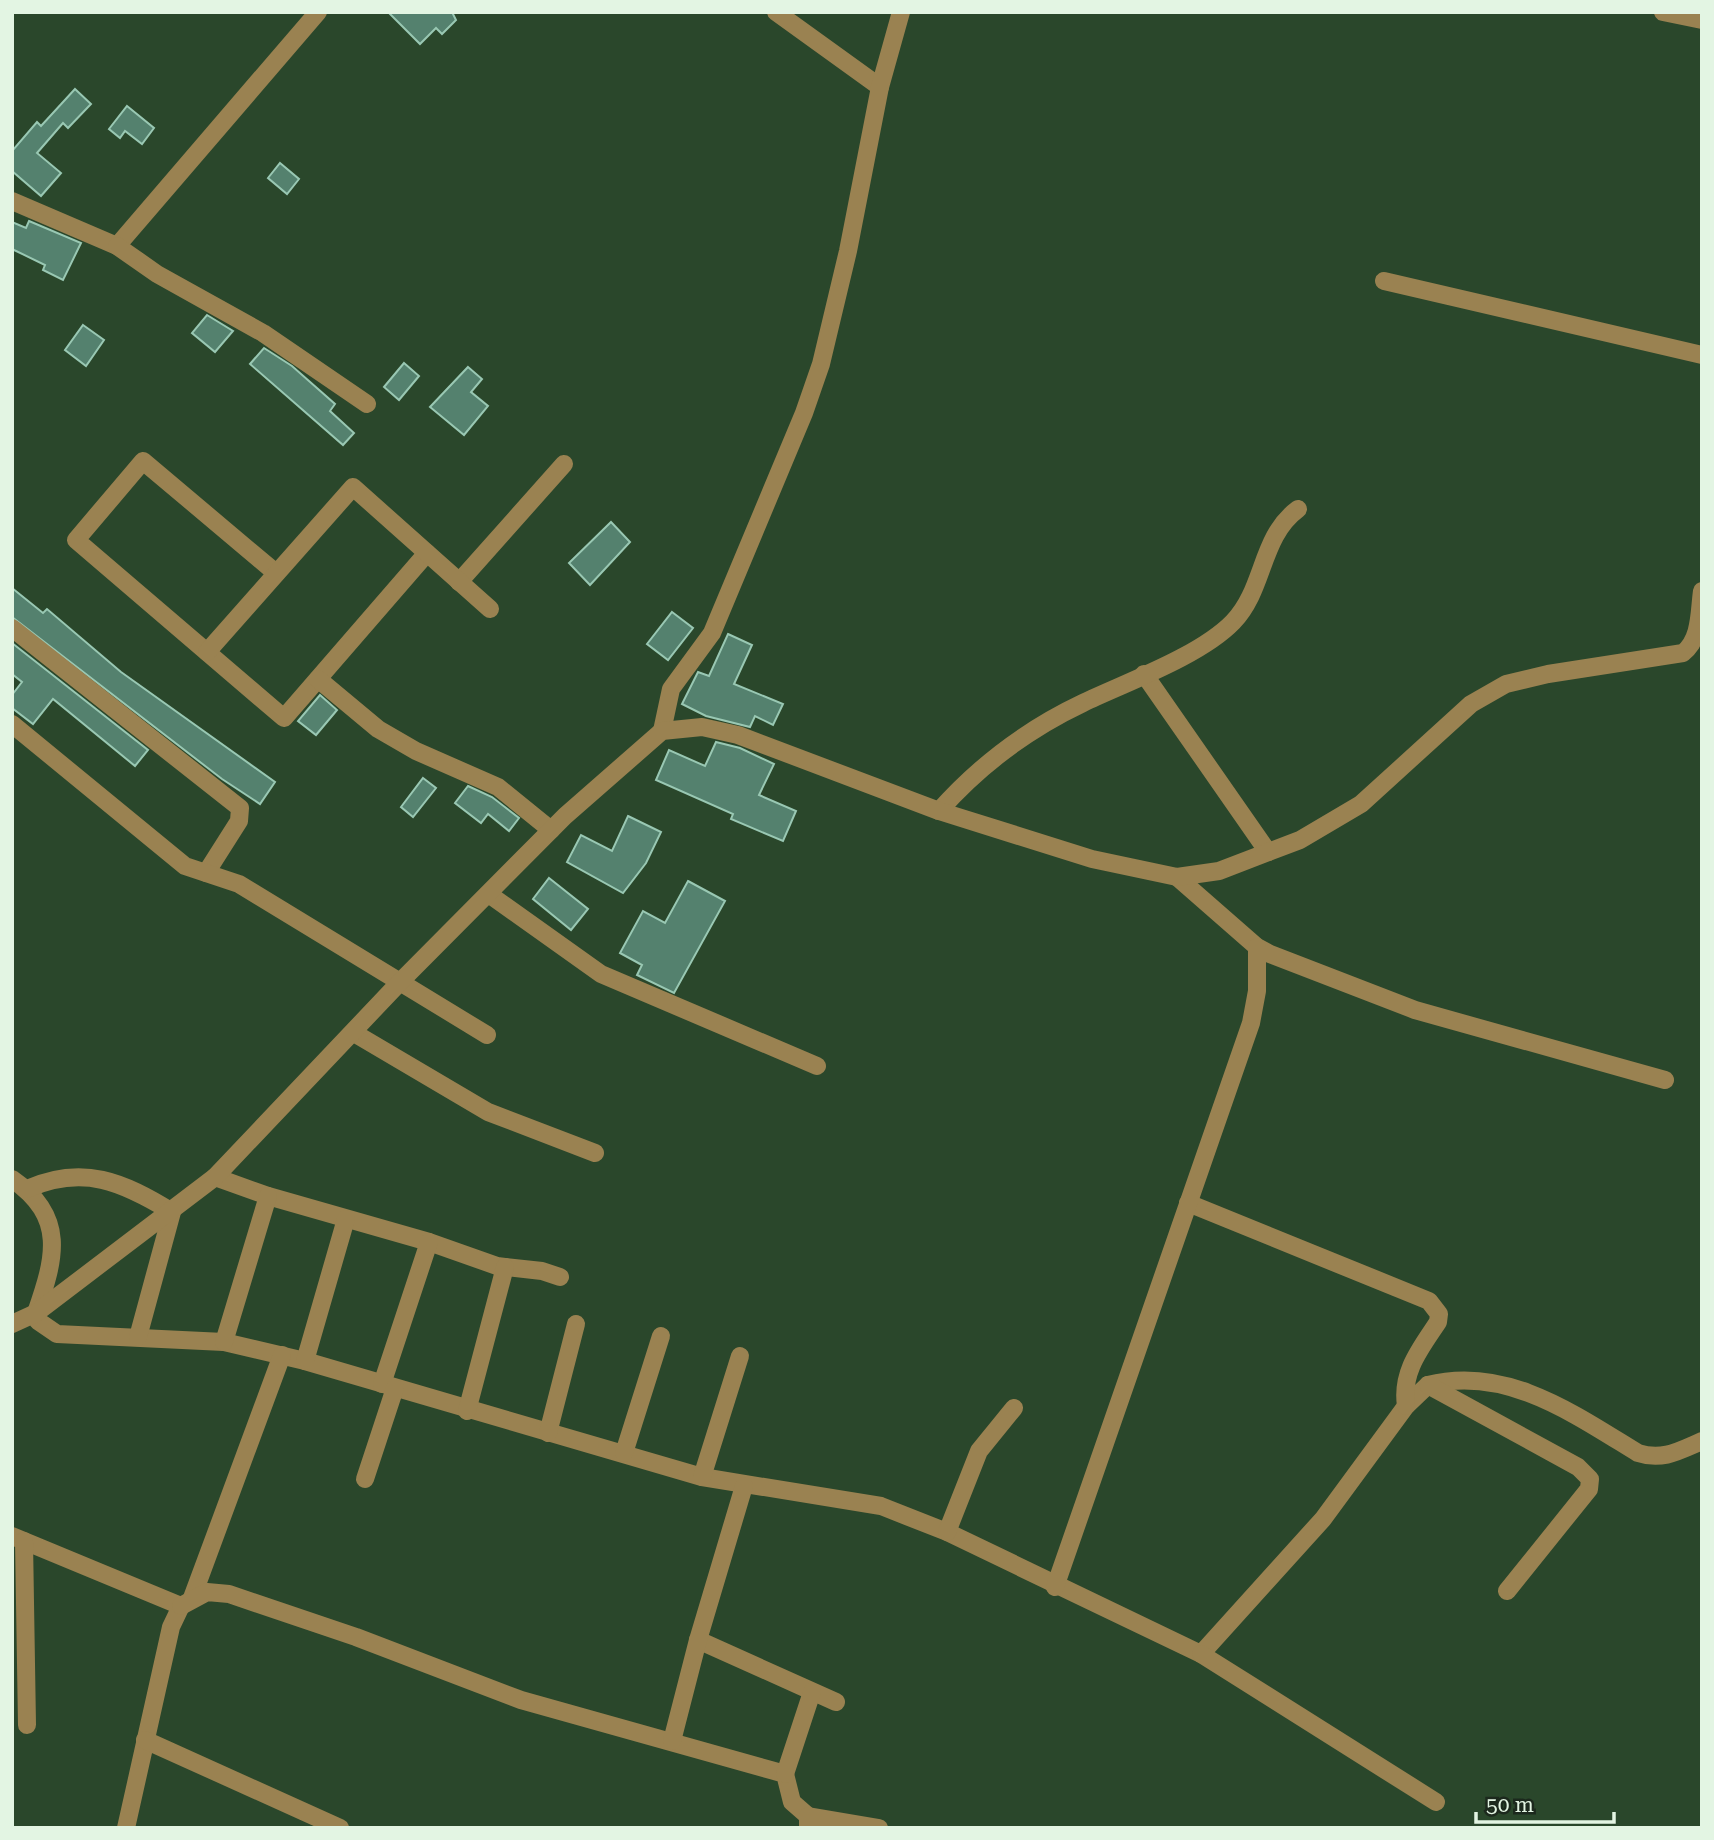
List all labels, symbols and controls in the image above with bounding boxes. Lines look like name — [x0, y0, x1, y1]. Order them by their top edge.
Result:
scale bar — [1476, 1780, 1614, 1824]
text: 50 m — [1486, 1793, 1534, 1817]

